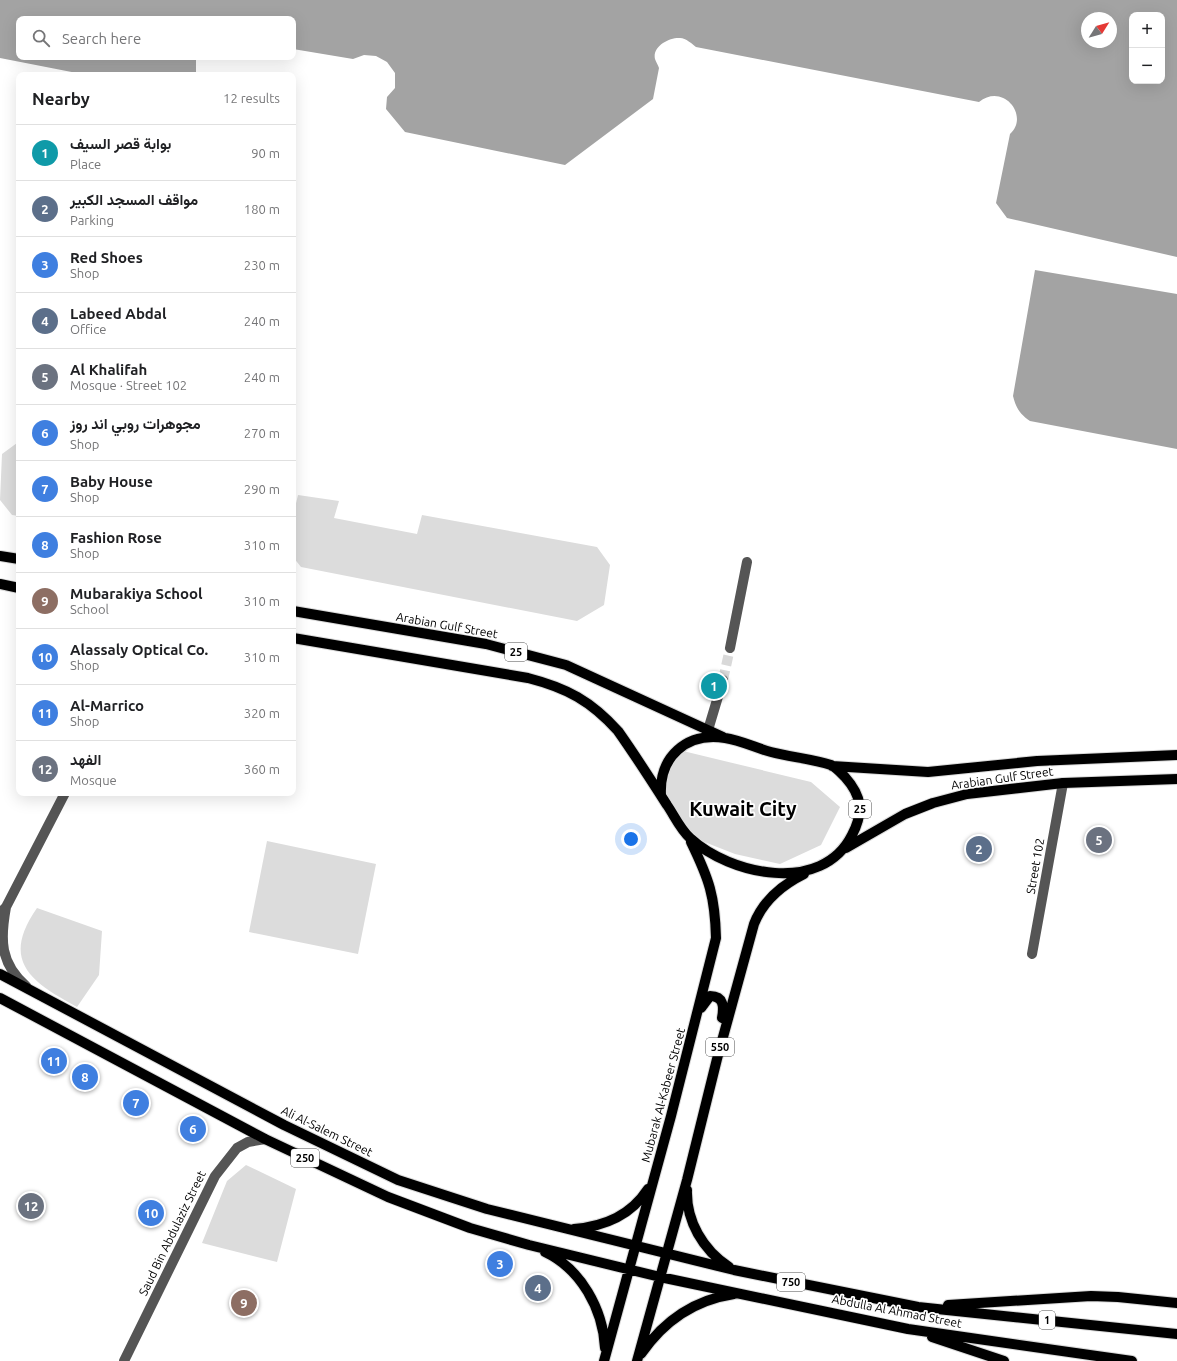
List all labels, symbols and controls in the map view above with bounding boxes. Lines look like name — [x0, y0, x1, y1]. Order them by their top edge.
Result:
north arrow — [1081, 12, 1117, 48]
map controls — [1129, 12, 1165, 84]
button: + — [1129, 12, 1165, 48]
search box — [16, 16, 296, 60]
icon: search — [30, 27, 52, 49]
text: Search here — [62, 30, 141, 47]
button: − — [1129, 48, 1165, 84]
text: Nearby — [32, 89, 90, 108]
text: 12 results — [223, 91, 280, 105]
text: بوابة قصر السيف — [70, 135, 171, 152]
text: 1 — [41, 146, 49, 160]
text: 90 m — [251, 146, 280, 160]
text: Place — [70, 157, 101, 171]
text: مواقف المسجد الكبير — [70, 191, 198, 208]
text: 2 — [41, 202, 49, 216]
text: 180 m — [244, 202, 280, 216]
text: Parking — [70, 213, 114, 227]
text: Red Shoes — [70, 249, 143, 266]
text: 3 — [41, 258, 49, 272]
text: 230 m — [244, 258, 280, 272]
text: Shop — [70, 266, 99, 280]
text: Labeed Abdal — [70, 305, 167, 322]
text: 4 — [41, 314, 49, 328]
text: 240 m — [244, 314, 280, 328]
text: Office — [70, 322, 106, 336]
text: Al Khalifah — [70, 361, 147, 378]
text: 5 — [41, 370, 49, 384]
text: 240 m — [244, 370, 280, 384]
text: Mosque · Street 102 — [70, 378, 187, 392]
text: مجوهرات روبي اند روز — [70, 415, 201, 432]
text: 6 — [41, 426, 49, 440]
text: 270 m — [244, 426, 280, 440]
text: Shop — [70, 437, 99, 451]
text: Baby House — [70, 473, 153, 490]
text: 7 — [41, 482, 49, 496]
text: 290 m — [244, 482, 280, 496]
text: Shop — [70, 490, 99, 504]
text: Fashion Rose — [70, 529, 162, 546]
text: 8 — [41, 538, 49, 552]
text: 310 m — [244, 538, 280, 552]
text: Shop — [70, 546, 99, 560]
text: Mubarakiya School — [70, 585, 203, 602]
text: 9 — [41, 594, 49, 608]
text: 310 m — [244, 594, 280, 608]
text: School — [70, 602, 109, 616]
street label: Arabian Gulf Street — [395, 610, 499, 640]
text: Alassaly Optical Co. — [70, 641, 208, 658]
road number: 25 — [505, 643, 527, 661]
text: 10 — [38, 650, 52, 664]
text: 310 m — [244, 650, 280, 664]
text: Shop — [70, 658, 99, 672]
pin: 1 — [701, 671, 727, 701]
text: Al-Marrico — [70, 697, 144, 714]
text: 11 — [38, 706, 52, 720]
text: 320 m — [244, 706, 280, 720]
text: Shop — [70, 714, 99, 728]
text: الفهد — [70, 751, 101, 768]
text: 12 — [38, 762, 52, 776]
text: 360 m — [244, 762, 280, 776]
street label: Arabian Gulf Street — [950, 764, 1054, 792]
text: Mosque — [70, 773, 117, 787]
district label: Kuwait City — [689, 797, 797, 820]
road number: 25 — [849, 800, 871, 818]
pin: 5 — [1086, 825, 1112, 855]
your location — [621, 829, 641, 849]
pin: 2 — [966, 834, 992, 864]
street label: Street 102 — [1024, 837, 1046, 895]
street label: Mubarak Al-Kabeer Street — [639, 1026, 687, 1164]
road number: 550 — [706, 1038, 734, 1056]
pin: 11 — [41, 1046, 67, 1076]
pin: 8 — [72, 1062, 98, 1092]
pin: 7 — [123, 1088, 149, 1118]
street label: Ali Al-Salem Street — [279, 1103, 375, 1159]
pin: 6 — [180, 1114, 206, 1144]
road number: 250 — [291, 1149, 319, 1167]
street label: Saud Bin Abdulaziz Street — [136, 1168, 208, 1298]
pin: 12 — [18, 1191, 44, 1221]
pin: 10 — [138, 1198, 164, 1228]
pin: 3 — [487, 1249, 513, 1279]
pin: 4 — [525, 1273, 551, 1303]
road number: 750 — [777, 1273, 805, 1291]
pin: 9 — [231, 1288, 257, 1318]
street label: Abdulla Al Ahmad Street — [831, 1292, 963, 1330]
road number: 1 — [1039, 1311, 1055, 1329]

